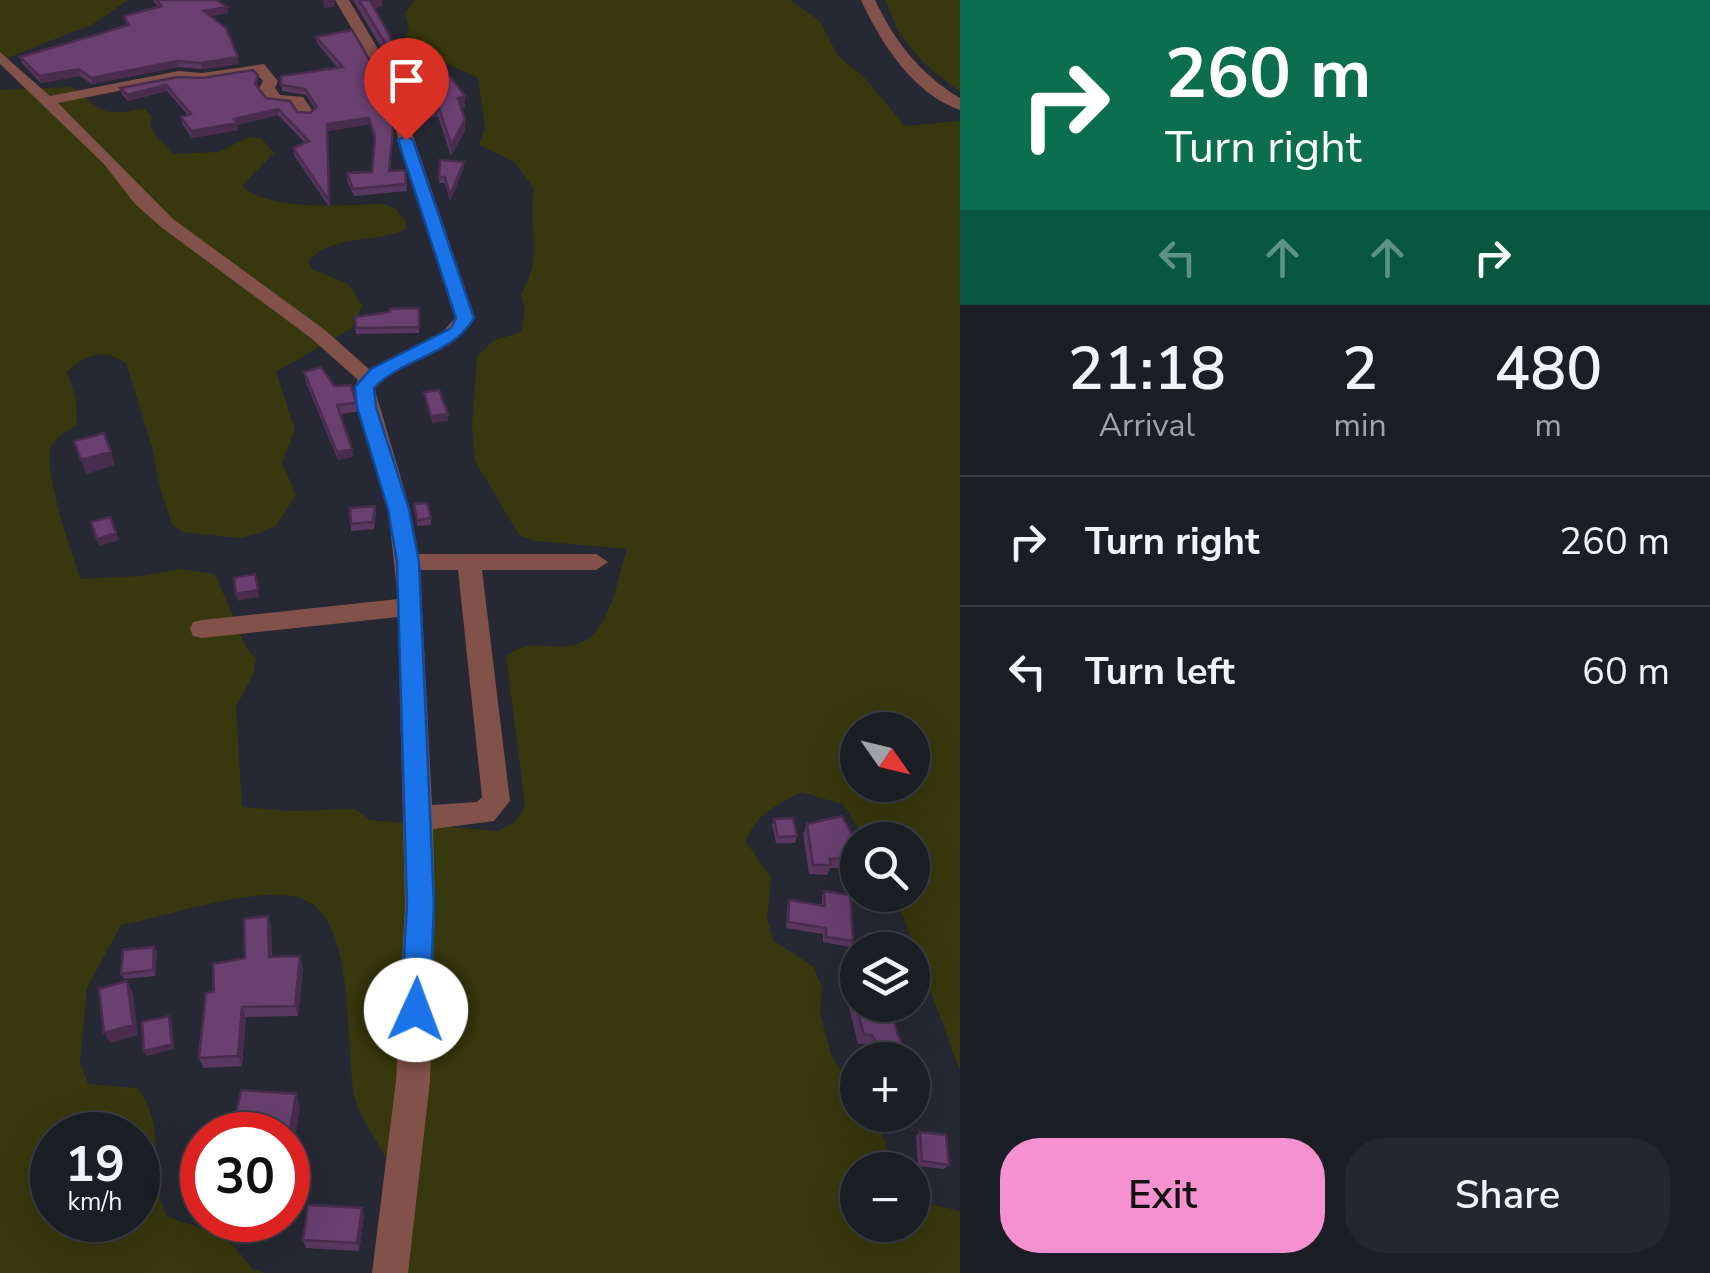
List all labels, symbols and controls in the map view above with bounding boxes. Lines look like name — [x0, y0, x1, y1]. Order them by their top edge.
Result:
text: 260 m — [1165, 26, 1371, 122]
pin — [364, 38, 449, 141]
icon: right — [1000, 40, 1130, 170]
icon: arrive — [379, 53, 434, 108]
text: Turn right — [1165, 117, 1362, 178]
icon: left — [1150, 230, 1205, 285]
icon: ahead — [1255, 230, 1310, 285]
icon: ahead — [1360, 230, 1415, 285]
icon: right — [1465, 230, 1520, 285]
text: 21:18 — [1068, 328, 1226, 410]
text: 2 — [1342, 328, 1378, 410]
text: 480 — [1494, 328, 1602, 410]
text: Arrival — [1099, 404, 1195, 447]
text: min — [1334, 404, 1387, 447]
text: m — [1535, 404, 1562, 447]
icon: right — [1000, 514, 1055, 569]
text: Turn right — [1085, 516, 1260, 567]
text: 260 m — [1559, 516, 1670, 567]
icon: left — [1000, 644, 1055, 699]
text: Turn left — [1085, 646, 1235, 697]
text: 60 m — [1582, 646, 1670, 697]
north arrow — [840, 712, 930, 802]
map controls — [840, 712, 930, 1242]
button: search — [840, 822, 930, 912]
button: layers — [840, 932, 930, 1022]
position arrow — [364, 958, 468, 1062]
button: + — [840, 1042, 930, 1132]
speed limit sign: 30 — [180, 1112, 310, 1242]
text: 19 — [65, 1130, 125, 1199]
button: Exit — [1000, 1138, 1325, 1253]
button: Share — [1345, 1138, 1670, 1253]
button: − — [840, 1152, 930, 1242]
text: km/h — [67, 1185, 123, 1219]

